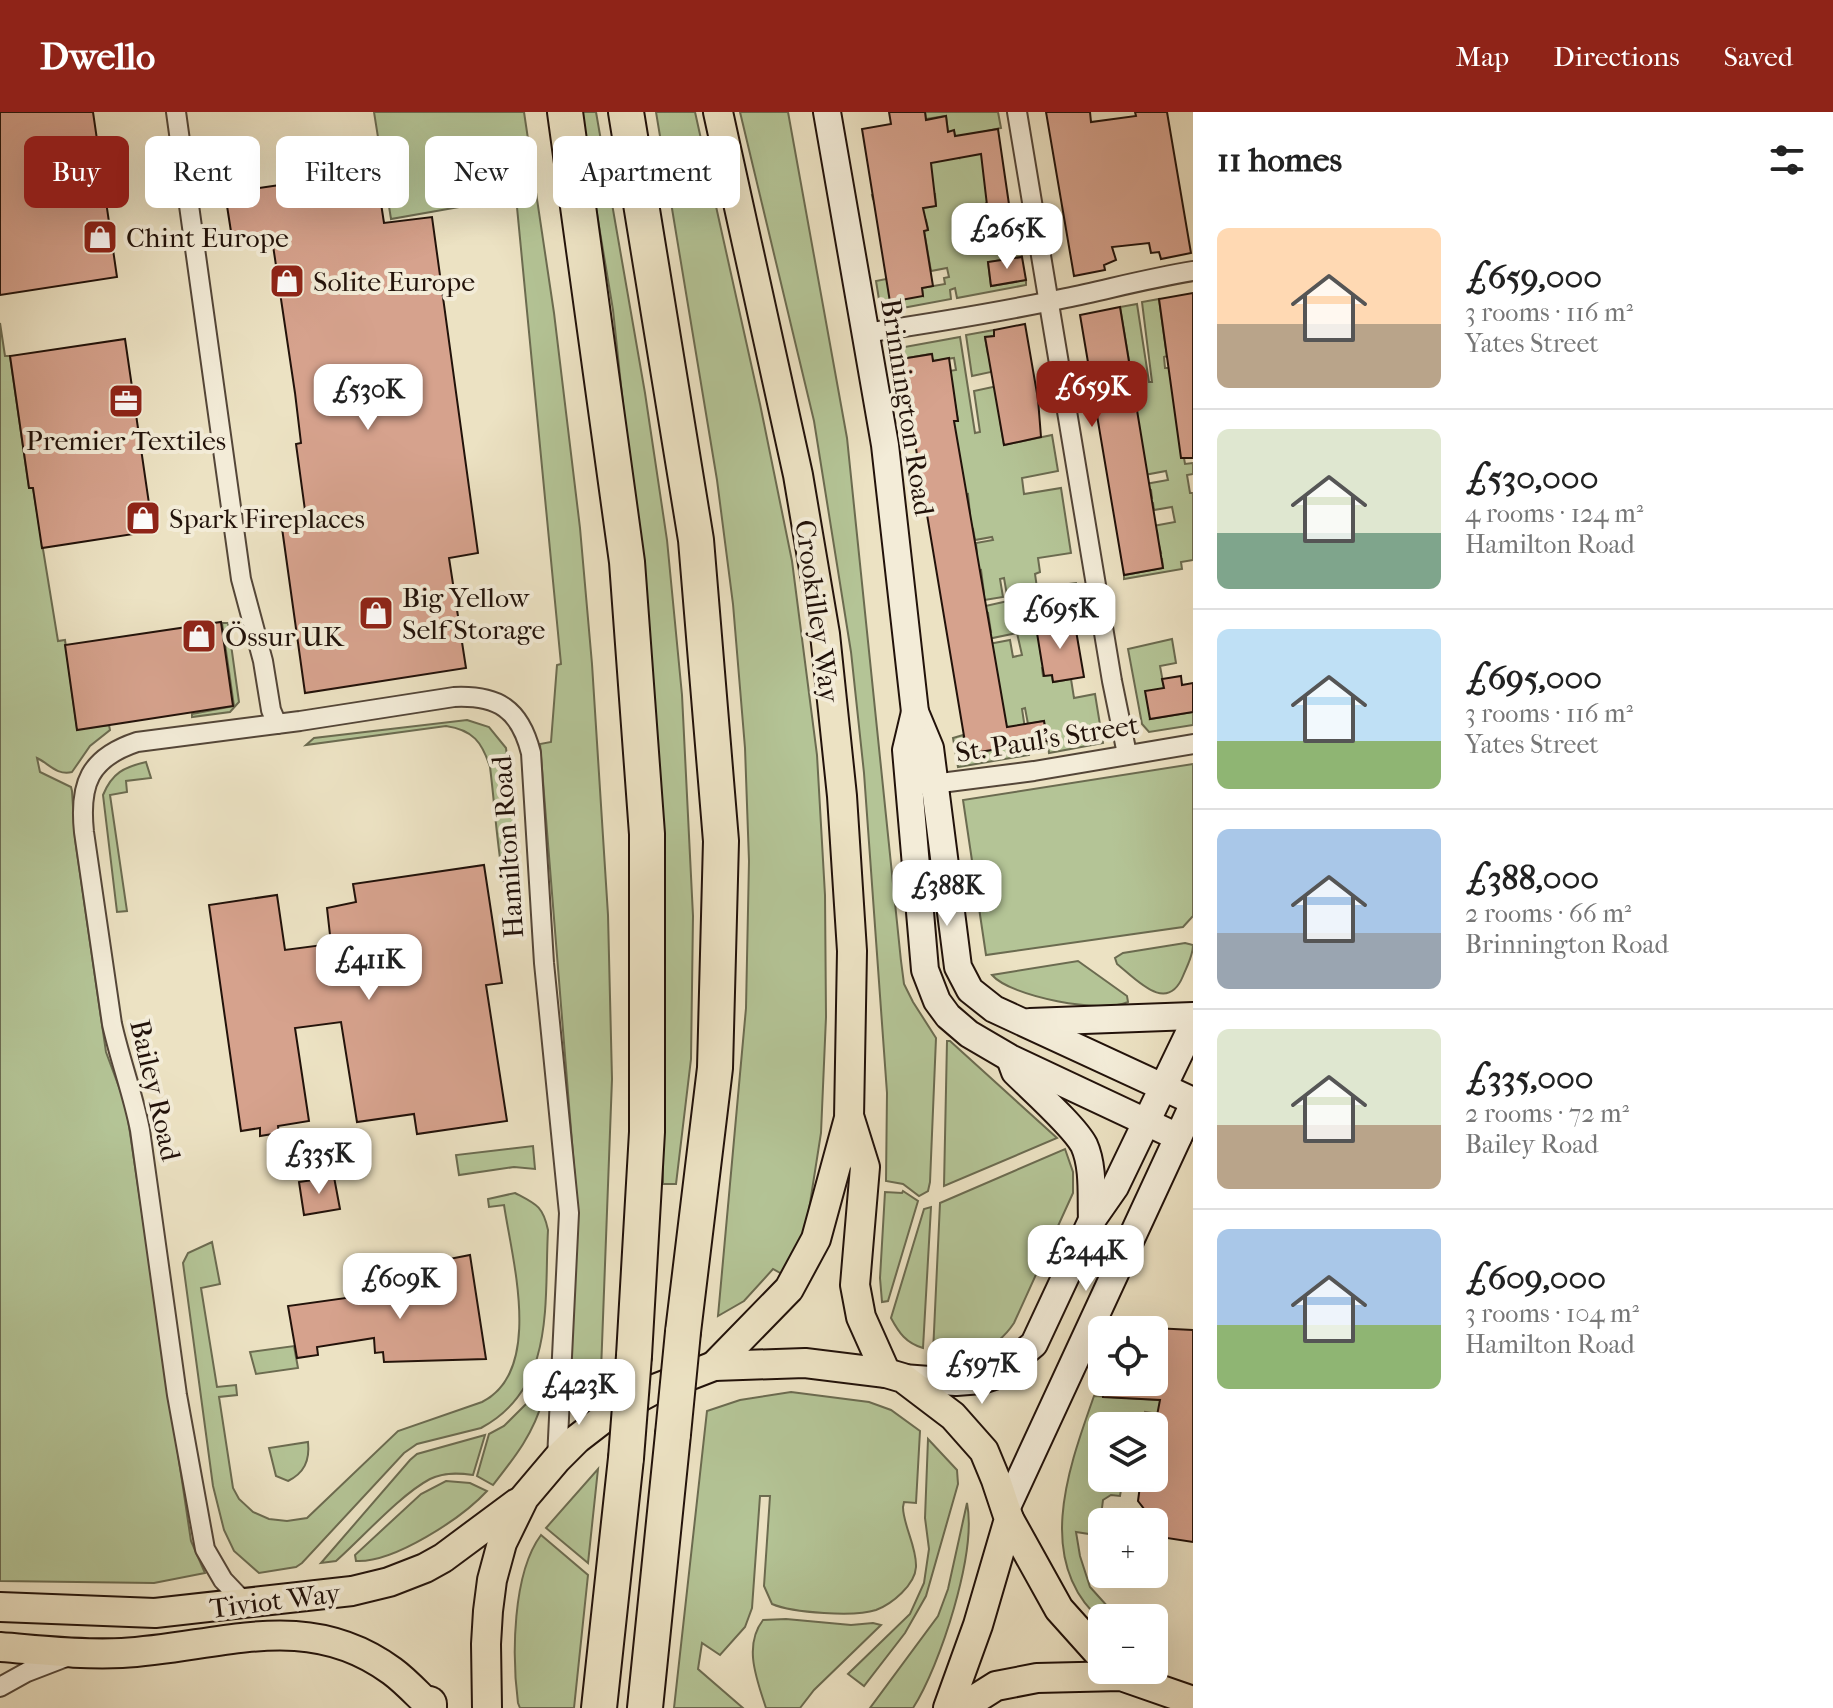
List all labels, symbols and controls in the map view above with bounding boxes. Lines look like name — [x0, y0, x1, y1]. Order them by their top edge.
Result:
text: Dwello — [40, 34, 155, 79]
text: Map — [1456, 40, 1509, 73]
text: Directions — [1553, 40, 1680, 73]
text: Saved — [1724, 40, 1793, 73]
chip: Buy — [24, 136, 129, 208]
chip: Rent — [145, 136, 260, 208]
chip: Filters — [276, 136, 409, 208]
chip: New — [425, 136, 537, 208]
chip: Apartment — [553, 136, 740, 208]
icon: filters — [1765, 138, 1809, 182]
text: 11 homes — [1217, 140, 1342, 180]
pin: £265K — [951, 203, 1063, 271]
text: £265K — [970, 213, 1044, 244]
shop icon: Chint Europe — [81, 218, 119, 256]
place label: Chint Europe — [126, 221, 289, 254]
text: £659,000 — [1465, 257, 1602, 297]
icon: home — [1281, 260, 1377, 356]
shop icon: Solite Europe — [268, 262, 306, 300]
place label: Solite Europe — [313, 265, 475, 298]
street label: Brinnington Road — [874, 296, 941, 519]
text: 3 rooms · 116 m² — [1465, 297, 1633, 328]
text: Yates Street — [1465, 328, 1599, 359]
pin: £659K — [1036, 361, 1148, 429]
pin: £530K — [312, 364, 424, 432]
text: £659K — [1054, 371, 1130, 402]
text: £530K — [332, 374, 404, 405]
office icon: Premier Textiles — [107, 382, 145, 420]
place label: Premier Textiles — [26, 424, 226, 457]
text: £530,000 — [1465, 458, 1598, 498]
icon: home — [1281, 461, 1377, 557]
text: 4 rooms · 124 m² — [1465, 498, 1643, 529]
shop icon: Spark Fireplaces — [124, 499, 162, 537]
place label: Spark Fireplaces — [169, 502, 365, 535]
street label: Crookilley Way — [788, 518, 847, 706]
text: Hamilton Road — [1465, 529, 1635, 560]
place label: Big Yellow Self Storage — [402, 581, 545, 646]
pin: £695K — [1004, 583, 1116, 651]
text: £695K — [1022, 593, 1098, 624]
shop icon: Big Yellow Self Storage — [357, 594, 395, 632]
shop icon: Össur UK — [180, 617, 218, 655]
place label: Össur UK — [225, 620, 345, 653]
text: £695,000 — [1465, 658, 1602, 698]
icon: home — [1281, 661, 1377, 757]
text: 3 rooms · 116 m² — [1465, 698, 1633, 729]
street label: St. Paul's Street — [953, 708, 1141, 769]
text: Yates Street — [1465, 729, 1599, 760]
street label: Hamilton Road — [485, 754, 530, 939]
text: £388,000 — [1465, 858, 1599, 898]
pin: £388K — [891, 860, 1003, 928]
icon: home — [1281, 861, 1377, 957]
text: £388K — [910, 870, 984, 901]
text: 2 rooms · 66 m² — [1465, 898, 1631, 929]
text: Brinnington Road — [1465, 929, 1669, 960]
pin: £411K — [313, 934, 425, 1002]
text: £411K — [334, 944, 404, 975]
street label: Bailey Road — [123, 1016, 188, 1165]
text: £335,000 — [1465, 1058, 1594, 1098]
icon: home — [1281, 1061, 1377, 1157]
text: 2 rooms · 72 m² — [1465, 1098, 1629, 1129]
pin: £335K — [263, 1128, 375, 1196]
text: Bailey Road — [1465, 1129, 1598, 1160]
text: £335K — [285, 1138, 353, 1169]
pin: £244K — [1030, 1225, 1142, 1293]
text: £244K — [1046, 1235, 1126, 1266]
pin: £609K — [344, 1253, 456, 1321]
text: £609,000 — [1465, 1258, 1606, 1298]
icon: home — [1281, 1261, 1377, 1357]
text: £609K — [361, 1263, 439, 1294]
text: 3 rooms · 104 m² — [1465, 1298, 1639, 1329]
map controls — [1088, 1316, 1168, 1684]
button: locate — [1088, 1316, 1168, 1396]
text: Hamilton Road — [1465, 1329, 1635, 1360]
pin: £597K — [926, 1338, 1038, 1406]
text: £597K — [945, 1348, 1019, 1379]
pin: £423K — [523, 1359, 635, 1427]
text: £423K — [541, 1369, 617, 1400]
button: layers — [1088, 1412, 1168, 1492]
button: + — [1088, 1508, 1168, 1588]
street label: Tiviot Way — [208, 1576, 343, 1625]
button: − — [1088, 1604, 1168, 1684]

